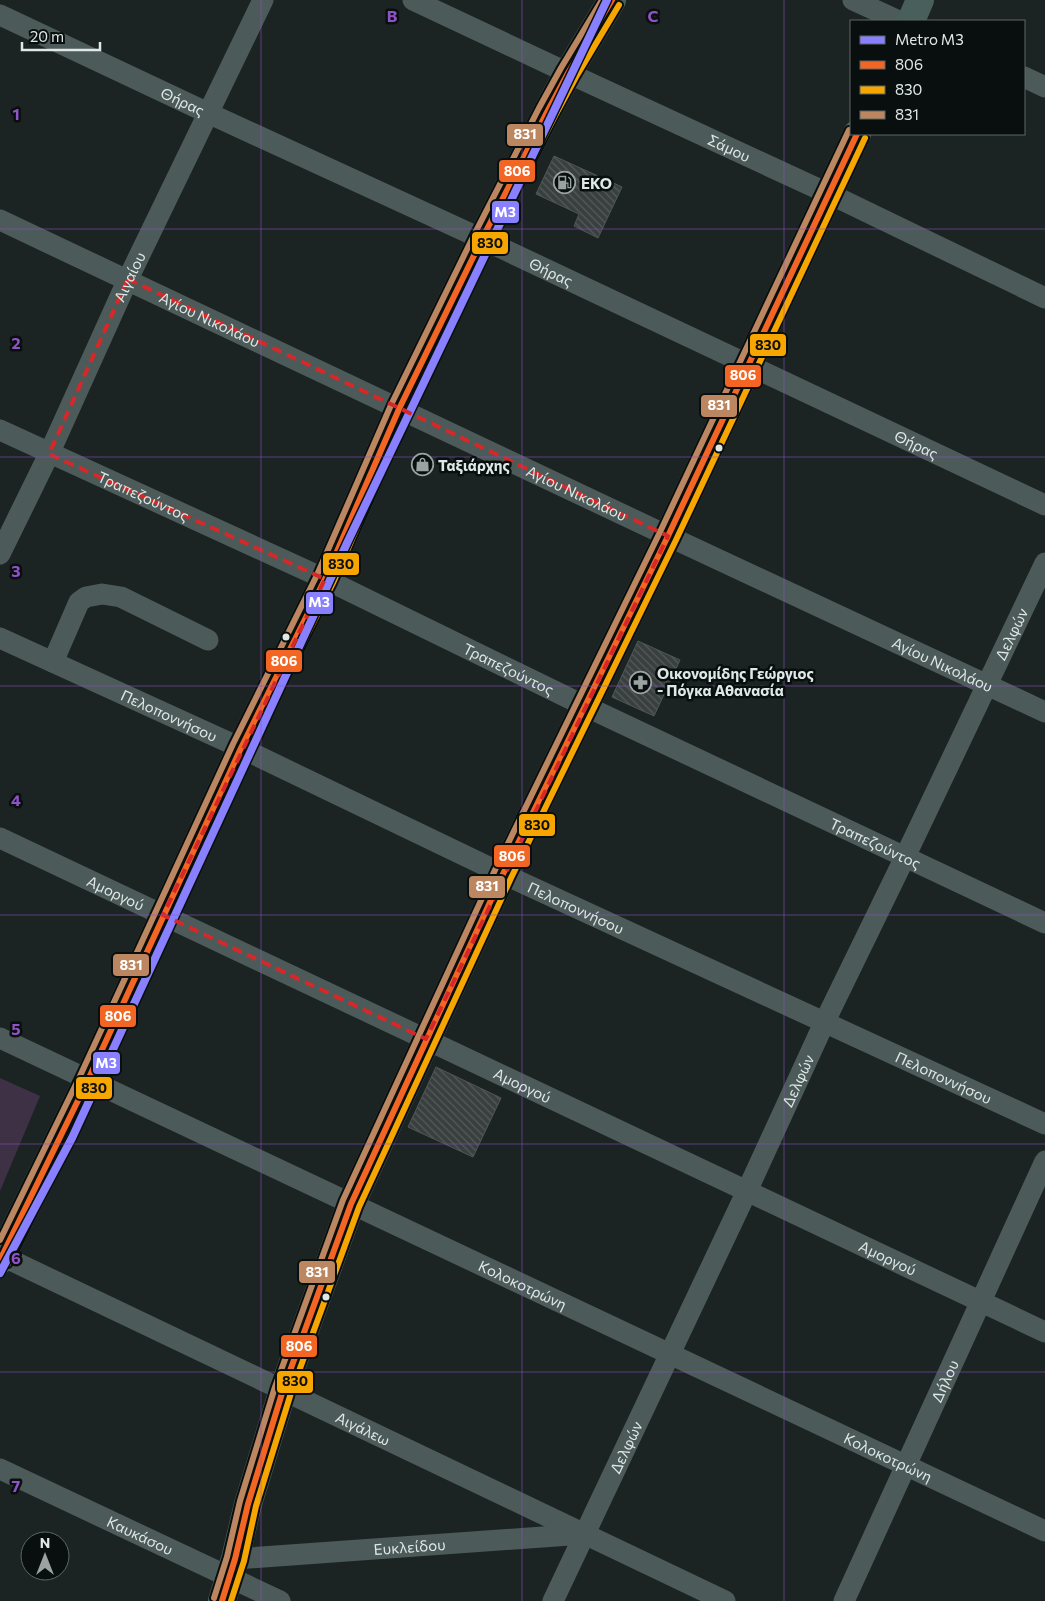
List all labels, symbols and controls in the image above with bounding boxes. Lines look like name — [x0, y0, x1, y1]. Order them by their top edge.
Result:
text: B — [387, 6, 398, 25]
text: C — [648, 6, 659, 25]
scale bar — [22, 20, 100, 52]
legend — [850, 20, 1025, 135]
text: 20 m — [30, 27, 64, 45]
text: Metro Μ3 — [895, 30, 964, 48]
text: 806 — [895, 55, 923, 73]
text: 830 — [895, 80, 922, 98]
street label: Θήρας — [158, 83, 207, 119]
text: 1 — [12, 104, 20, 123]
text: 831 — [895, 105, 919, 123]
line badge: 831 — [506, 123, 544, 147]
text: 831 — [513, 125, 537, 142]
street label: Σάμου — [705, 130, 753, 165]
line badge: 806 — [498, 159, 536, 183]
text: 806 — [504, 162, 531, 179]
fuel station icon: EKO — [553, 171, 577, 195]
place label: EKO — [581, 174, 612, 192]
line badge: Μ3 — [491, 200, 520, 224]
text: Μ3 — [494, 203, 516, 220]
line badge: 830 — [471, 231, 509, 255]
text: 830 — [477, 234, 503, 251]
street label: Αιγαίου — [110, 249, 149, 305]
street label: Θήρας — [526, 254, 576, 290]
street label: Αγίου Νικολάου — [157, 288, 263, 351]
text: 2 — [11, 333, 21, 352]
line badge: 830 — [749, 333, 787, 357]
text: 830 — [755, 336, 781, 353]
line badge: 806 — [724, 364, 762, 388]
text: 806 — [730, 366, 757, 383]
line badge: 831 — [700, 394, 738, 418]
text: 831 — [707, 396, 731, 413]
street label: Θήρας — [892, 426, 941, 462]
unlabelled marker — [714, 443, 724, 453]
shop icon: Ταξιάρχης — [410, 453, 434, 477]
place label: Ταξιάρχης — [438, 456, 510, 474]
street label: Αγίου Νικολάου — [524, 461, 630, 524]
street label: Τραπεζούντος — [95, 467, 192, 525]
line badge: 830 — [322, 552, 360, 576]
text: 830 — [328, 555, 354, 572]
text: 3 — [11, 561, 21, 580]
line badge: Μ3 — [305, 591, 334, 615]
text: Μ3 — [308, 593, 330, 610]
street label: Δελφών — [991, 605, 1031, 663]
unlabelled marker — [281, 632, 291, 642]
street label: Αγίου Νικολάου — [889, 633, 996, 695]
street label: Τραπεζούντος — [461, 639, 557, 698]
line badge: 806 — [265, 649, 303, 673]
text: 806 — [271, 652, 298, 669]
place label: Οικονομίδης Γεώργιος - Πόγκα Αθανασία — [657, 664, 814, 699]
pharmacy icon: Οικονομίδης Γεώργιος - Πόγκα Αθανασία — [629, 670, 653, 694]
street label: Πελοποννήσου — [118, 686, 220, 745]
text: 4 — [11, 790, 21, 809]
line badge: 830 — [518, 813, 556, 837]
street label: Τραπεζούντος — [827, 814, 924, 872]
text: 830 — [524, 816, 550, 833]
line badge: 806 — [493, 844, 531, 868]
text: 806 — [499, 847, 526, 864]
street label: Αμοργού — [84, 871, 147, 914]
line badge: 831 — [468, 875, 506, 899]
text: 831 — [475, 877, 499, 894]
street label: Πελοποννήσου — [525, 878, 627, 938]
line badge: 831 — [112, 953, 150, 977]
text: 831 — [119, 956, 143, 973]
line badge: 806 — [99, 1004, 137, 1028]
text: 806 — [105, 1007, 132, 1024]
text: 5 — [11, 1019, 21, 1038]
street label: Πελοποννήσου — [893, 1047, 995, 1107]
line badge: Μ3 — [92, 1051, 121, 1075]
street label: Δελφών — [778, 1051, 818, 1110]
text: Μ3 — [95, 1054, 117, 1071]
street label: Αμοργού — [491, 1064, 554, 1106]
line badge: 830 — [75, 1076, 113, 1100]
text: 830 — [81, 1079, 107, 1096]
street label: Αμοργού — [856, 1236, 919, 1279]
text: 6 — [11, 1248, 21, 1267]
street label: Κολοκοτρώνη — [476, 1256, 570, 1313]
line badge: 831 — [298, 1260, 336, 1284]
text: 831 — [305, 1263, 329, 1280]
unlabelled marker — [321, 1292, 331, 1302]
line badge: 806 — [280, 1334, 318, 1358]
text: 806 — [286, 1337, 313, 1354]
street label: Δήλου — [927, 1357, 962, 1405]
line badge: 830 — [276, 1370, 314, 1394]
text: 830 — [282, 1372, 308, 1389]
street label: Αιγάλεω — [333, 1408, 393, 1449]
street label: Δελφών — [606, 1418, 646, 1476]
street label: Κολοκοτρώνη — [841, 1429, 935, 1485]
text: 7 — [12, 1476, 21, 1495]
street label: Καυκάσου — [104, 1512, 176, 1558]
north arrow — [20, 1531, 70, 1581]
text: N — [40, 1534, 50, 1551]
street label: Ευκλείδου — [373, 1535, 446, 1558]

